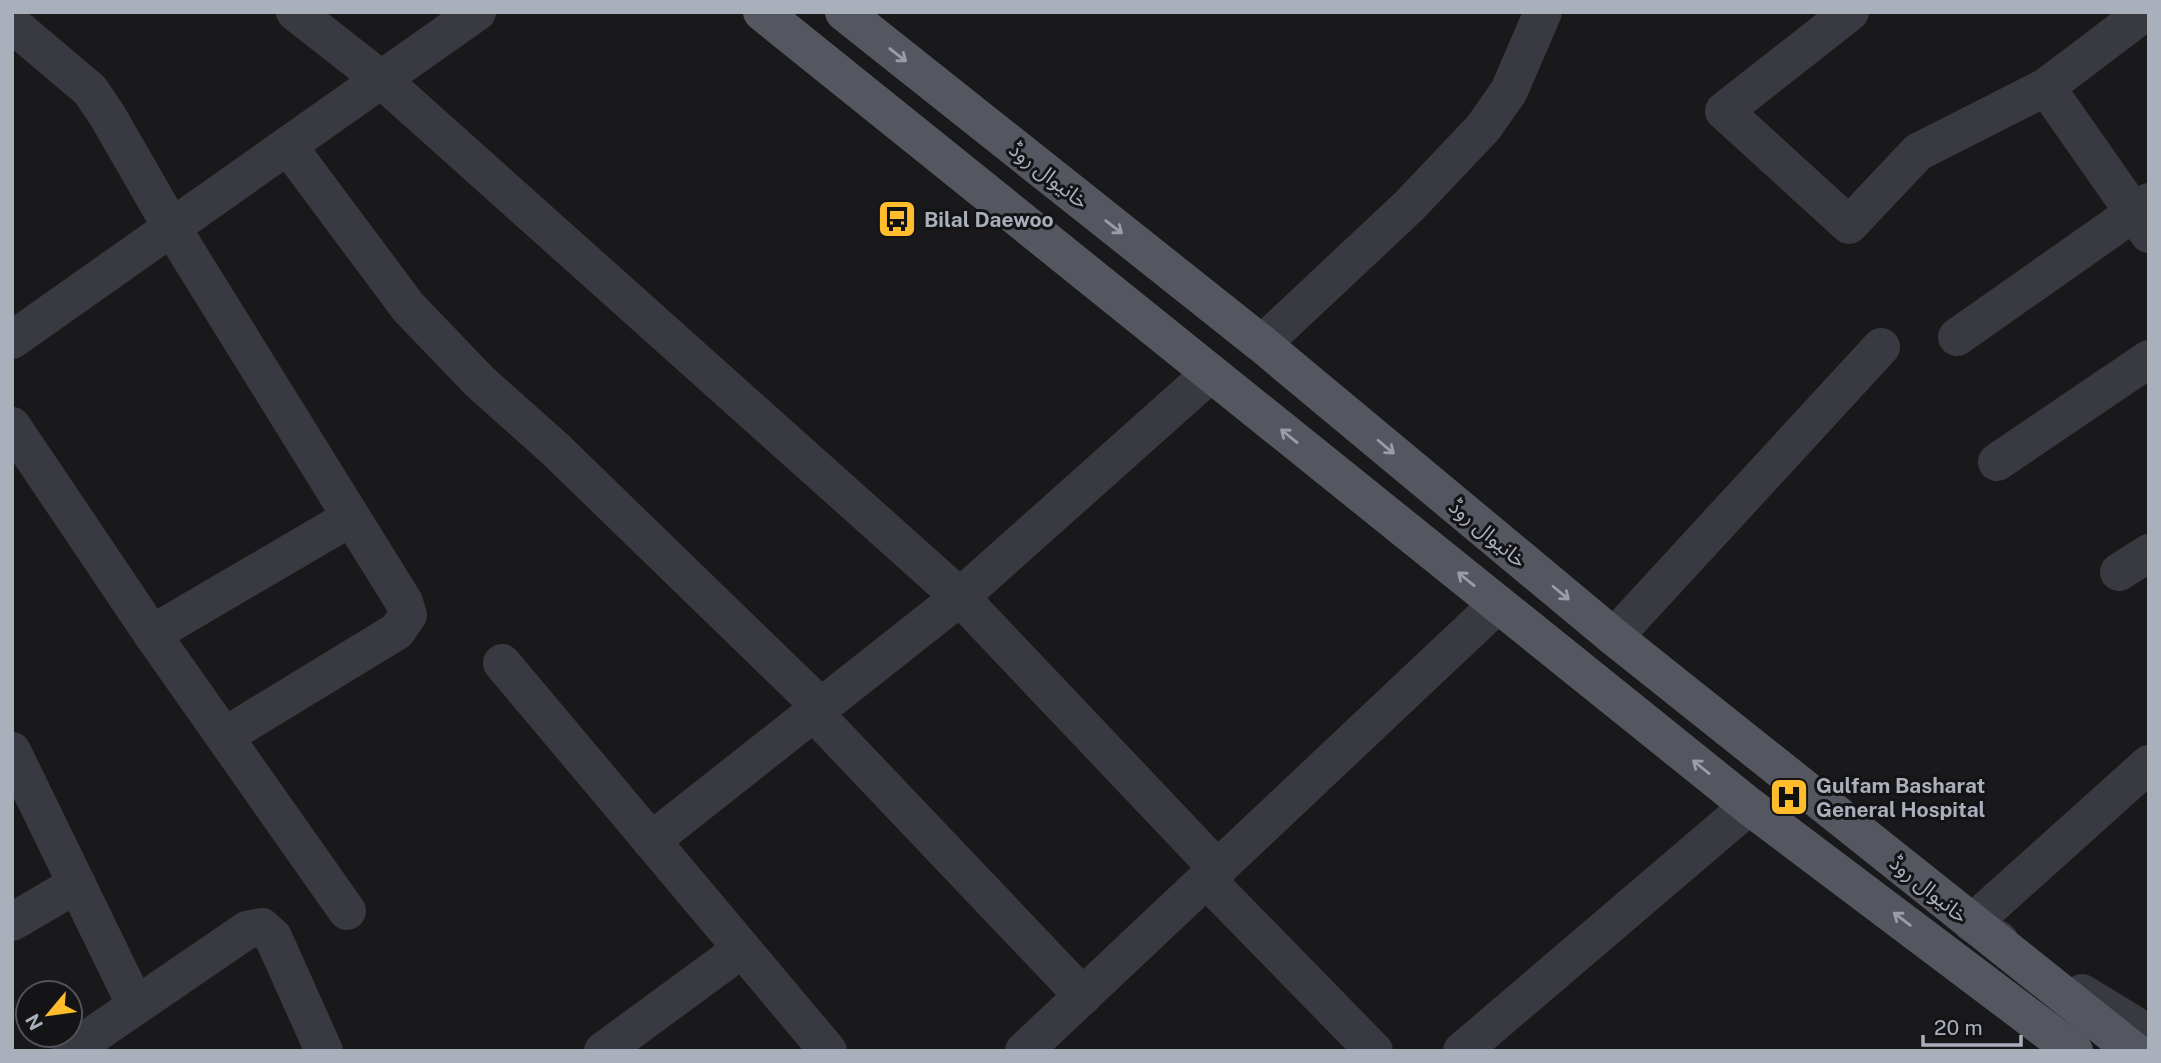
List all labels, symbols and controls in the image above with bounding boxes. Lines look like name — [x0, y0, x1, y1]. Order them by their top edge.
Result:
one-way arrow — [888, 47, 906, 62]
street label: خانیوال روڈ — [1004, 136, 1094, 214]
bus stop icon: Bilal Daewoo — [876, 198, 918, 240]
place label: Bilal Daewoo — [924, 207, 1054, 232]
one-way arrow — [1104, 219, 1123, 234]
one-way arrow — [1281, 429, 1299, 444]
one-way arrow — [1376, 440, 1394, 455]
street label: خانیوال روڈ — [1444, 493, 1532, 573]
one-way arrow — [1458, 571, 1476, 587]
one-way arrow — [1551, 585, 1569, 601]
one-way arrow — [1692, 760, 1711, 775]
place label: Gulfam Basharat General Hospital — [1816, 773, 1986, 822]
hospital icon: Gulfam Basharat General Hospital — [1768, 776, 1810, 818]
street label: خانیوال روڈ — [1885, 850, 1973, 928]
one-way arrow — [1893, 912, 1912, 927]
north arrow — [14, 979, 84, 1049]
scale bar — [1923, 1004, 2021, 1048]
text: N — [21, 1010, 47, 1034]
text: 20 m — [1934, 1015, 1983, 1040]

